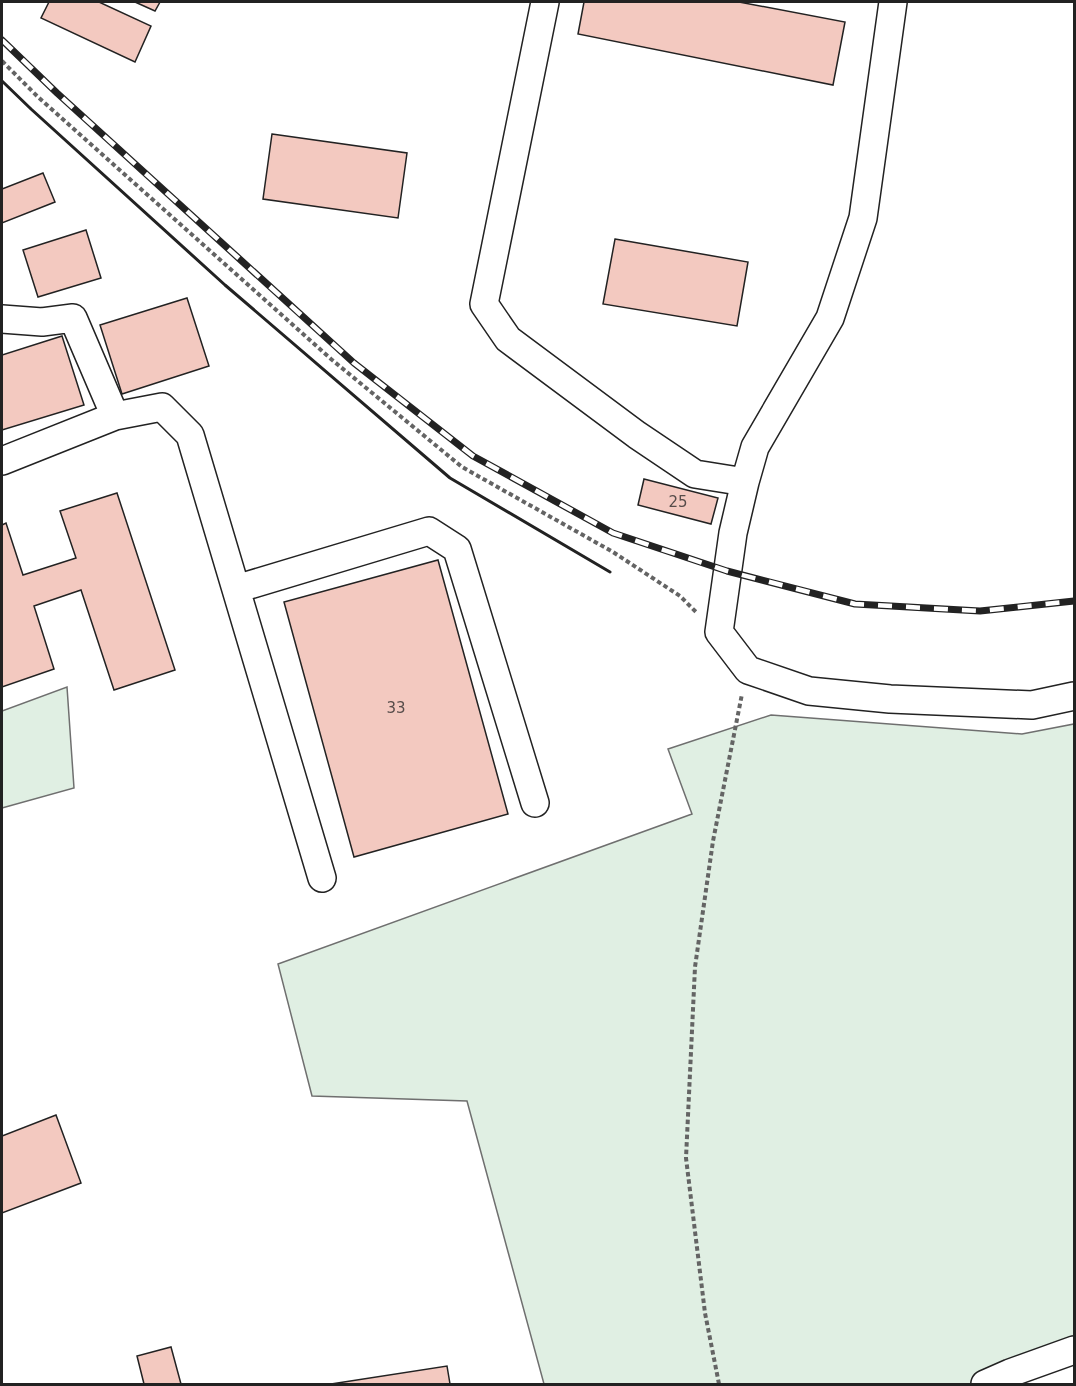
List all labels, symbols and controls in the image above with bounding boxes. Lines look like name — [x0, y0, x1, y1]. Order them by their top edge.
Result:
house number: 25 — [668, 493, 688, 511]
house number: 33 — [386, 699, 406, 717]

